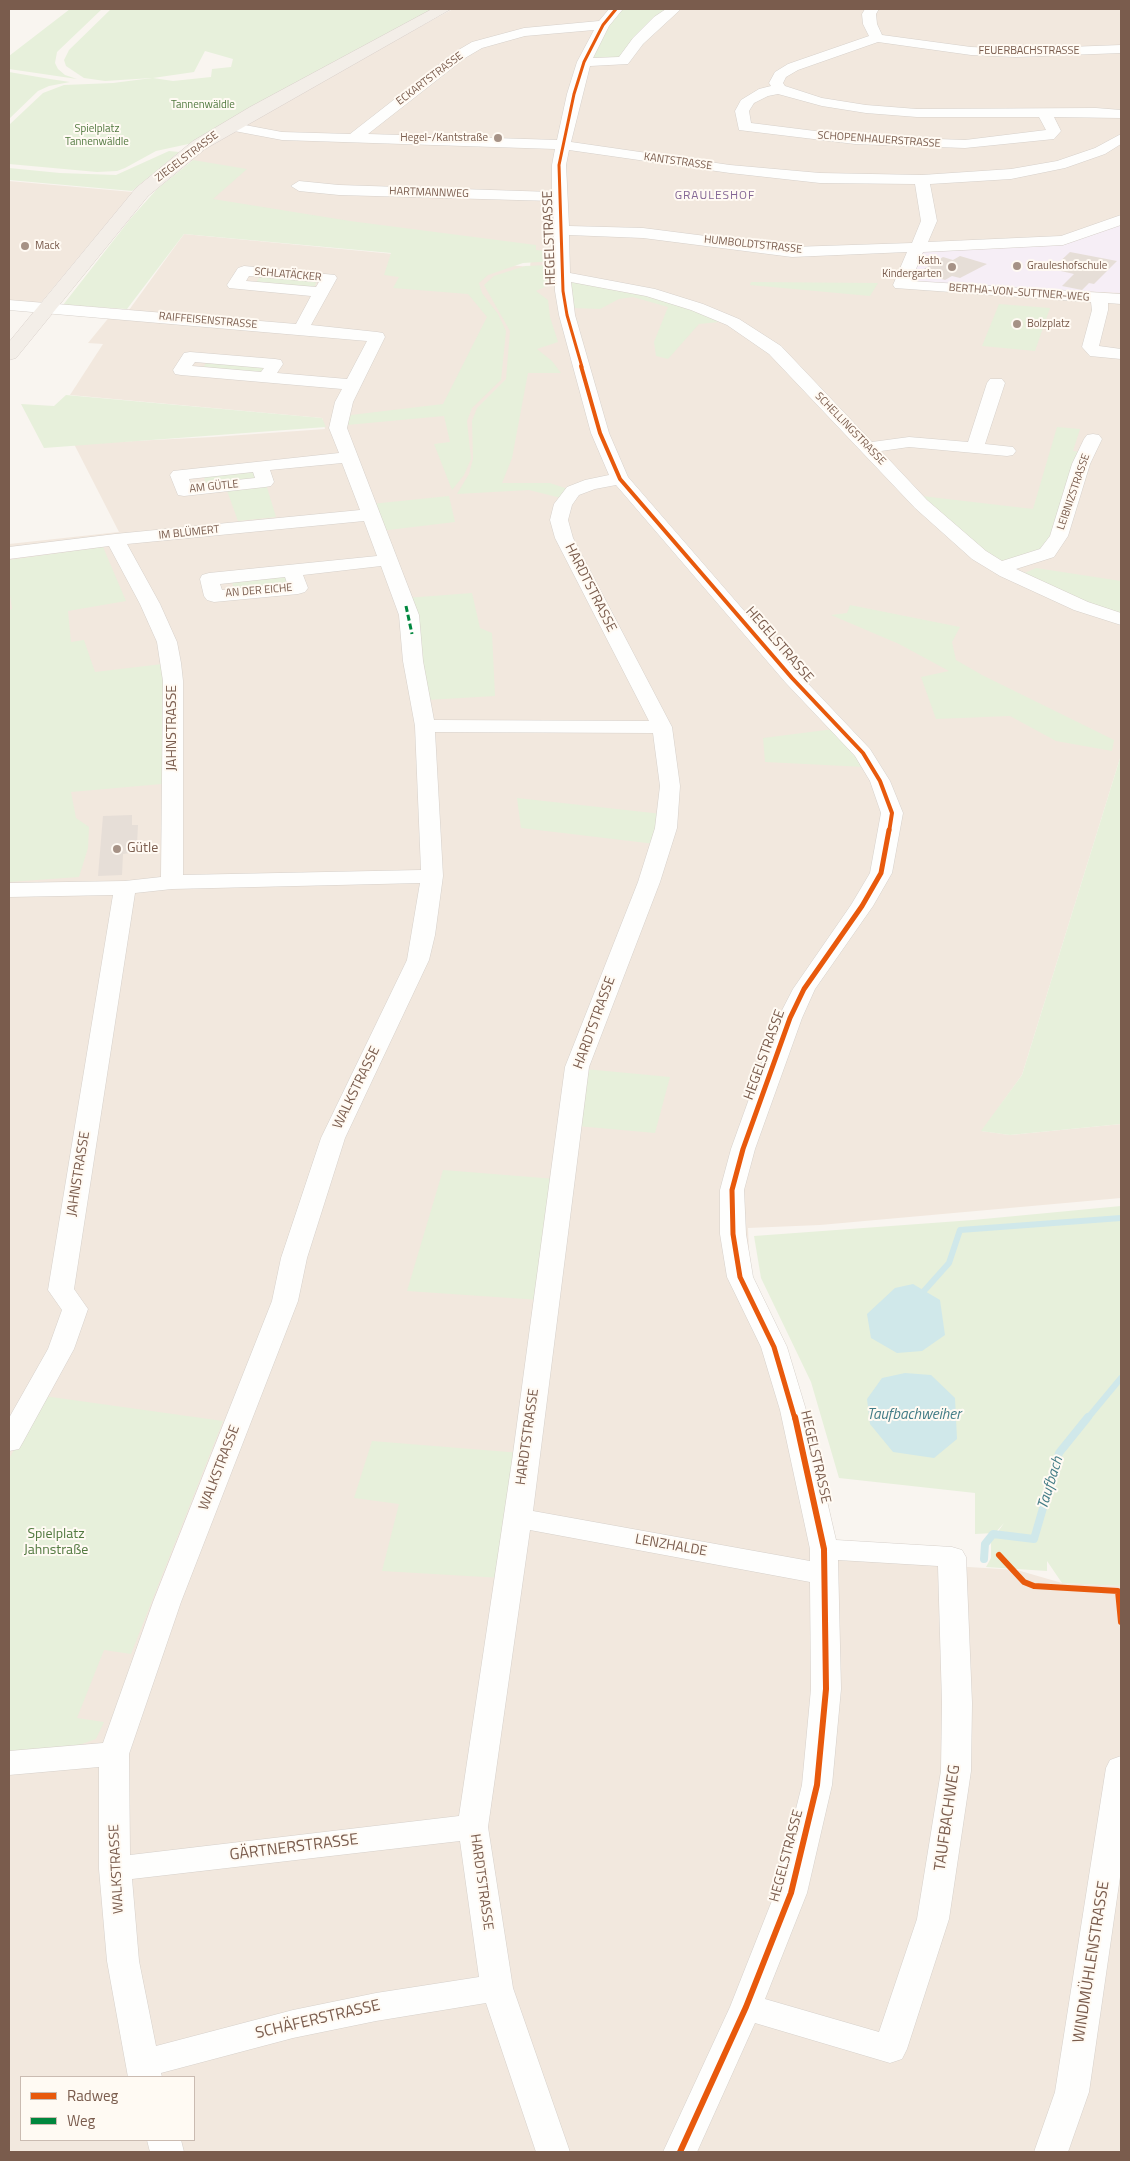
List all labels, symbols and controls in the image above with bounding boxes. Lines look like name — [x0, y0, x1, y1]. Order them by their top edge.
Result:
street label: FEUERBACHSTRASSE — [978, 44, 1080, 58]
street label: ECKARTSTRASSE — [394, 50, 466, 108]
park label: Tannenwäldle — [171, 98, 235, 112]
park label: Spielplatz Tannenwäldle — [65, 122, 129, 148]
street label: ZIEGELSTRASSE — [153, 129, 221, 185]
street label: SCHOPENHAUERSTRASSE — [817, 129, 941, 151]
place label: Hegel-/Kantstraße — [400, 131, 488, 145]
marker: Hegel-/Kantstraße — [492, 132, 504, 144]
street label: KANTSTRASSE — [643, 151, 713, 173]
street label: HARTMANNWEG — [389, 185, 469, 201]
district label: GRAULESHOF — [673, 189, 757, 203]
street label: HEGELSTRASSE — [540, 190, 560, 286]
street label: HUMBOLDTSTRASSE — [703, 233, 803, 257]
place label: Mack — [35, 239, 60, 253]
marker: Mack — [19, 240, 31, 252]
place label: Kath. Kindergarten — [882, 254, 942, 280]
place label: Grauleshofschule — [1027, 259, 1107, 273]
marker: Grauleshofschule — [1011, 260, 1023, 272]
marker: Kath. Kindergarten — [946, 261, 958, 273]
street label: SCHLATÄCKER — [254, 265, 322, 285]
street label: BERTHA-VON-SUTTNER-WEG — [948, 281, 1090, 305]
street label: RAIFFEISENSTRASSE — [158, 310, 258, 332]
place label: Bolzplatz — [1027, 317, 1070, 331]
marker: Bolzplatz — [1011, 318, 1023, 330]
street label: SCHELLINGSTRASSE — [812, 390, 888, 468]
street label: LEIBNIZSTRASSE — [1055, 452, 1093, 532]
street label: AM GÜTLE — [189, 478, 239, 496]
street label: IM BLÜMERT — [158, 523, 220, 543]
street label: HARDTSTRASSE — [560, 541, 620, 635]
street label: AN DER EICHE — [225, 582, 293, 600]
street label: HEGELSTRASSE — [742, 604, 816, 686]
street label: JAHNSTRASSE — [165, 685, 181, 771]
place label: Gütle — [127, 841, 158, 857]
marker: Gütle — [111, 843, 123, 855]
street label: HARDTSTRASSE — [570, 974, 620, 1072]
street label: HEGELSTRASSE — [741, 1008, 789, 1102]
street label: WALKSTRASSE — [330, 1044, 384, 1132]
street label: JAHNSTRASSE — [64, 1130, 94, 1218]
street label: HARDTSTRASSE — [513, 1388, 543, 1486]
water label: Taufbachweiher — [867, 1406, 961, 1424]
street label: HEGELSTRASSE — [796, 1409, 834, 1505]
street label: WALKSTRASSE — [196, 1423, 244, 1513]
water label: Taufbach — [1034, 1455, 1068, 1511]
park label: Spielplatz Jahnstraße — [24, 1527, 88, 1560]
street label: LENZHALDE — [634, 1531, 708, 1561]
street label: TAUFBACHWEG — [931, 1764, 965, 1872]
street label: HEGELSTRASSE — [767, 1808, 807, 1904]
street label: WALKSTRASSE — [106, 1824, 128, 1914]
street label: GÄRTNERSTRASSE — [229, 1831, 359, 1865]
street label: HARDTSTRASSE — [466, 1833, 496, 1931]
street label: WINDMÜHLENSTRASSE — [1070, 1880, 1114, 2044]
street label: SCHÄFERSTRASSE — [254, 1996, 382, 2044]
legend — [20, 2076, 195, 2141]
text: Radweg — [67, 2084, 118, 2107]
text: Weg — [67, 2109, 95, 2132]

